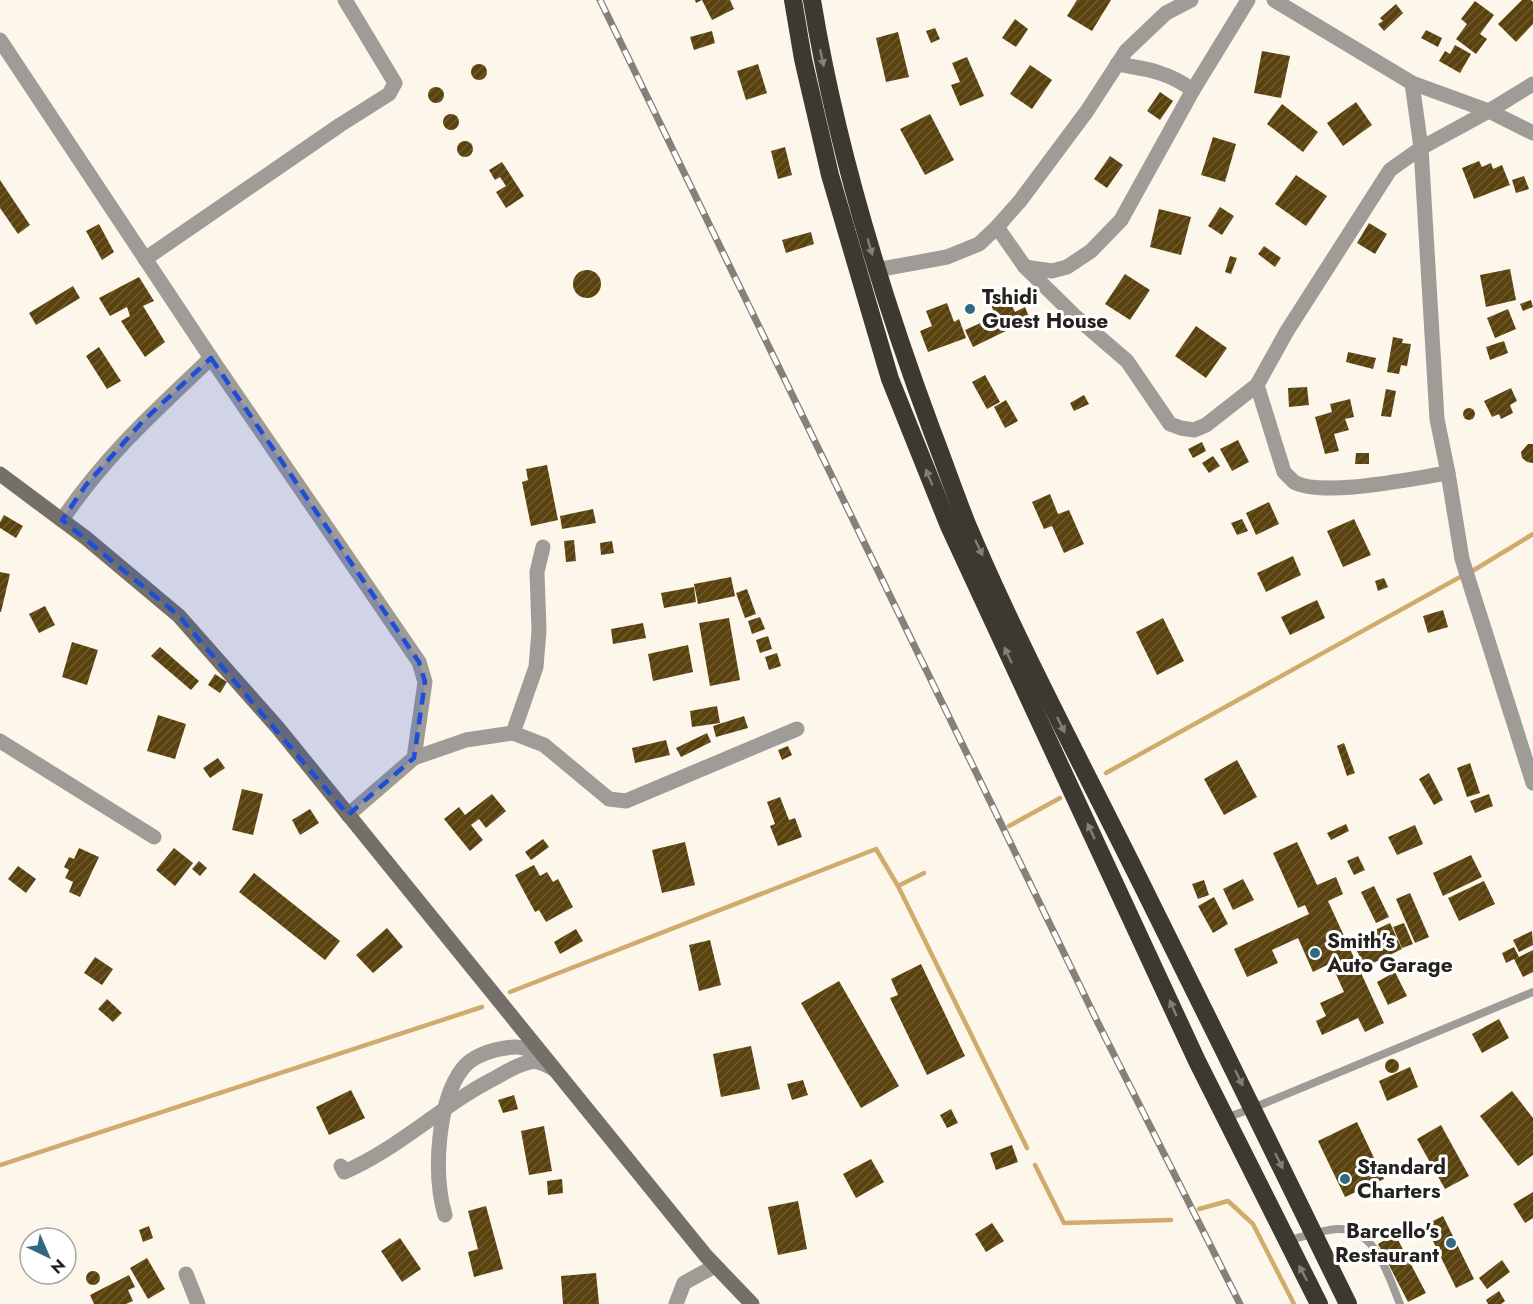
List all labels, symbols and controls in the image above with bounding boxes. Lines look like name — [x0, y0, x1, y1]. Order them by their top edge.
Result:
one-way arrow — [818, 48, 827, 67]
one-way arrow — [866, 238, 875, 256]
place label: Tshidi Guest House — [982, 282, 1108, 336]
marker: Tshidi Guest House — [963, 302, 977, 316]
one-way arrow — [924, 467, 934, 485]
one-way arrow — [974, 540, 983, 557]
one-way arrow — [1003, 645, 1013, 663]
one-way arrow — [1056, 717, 1065, 734]
one-way arrow — [1086, 823, 1095, 840]
place label: Smith's Auto Garage — [1326, 926, 1453, 980]
marker: Smith's Auto Garage — [1308, 946, 1322, 960]
one-way arrow — [1168, 999, 1178, 1017]
one-way arrow — [1234, 1070, 1243, 1087]
place label: Standard Charters — [1357, 1152, 1446, 1206]
one-way arrow — [1274, 1153, 1283, 1170]
marker: Standard Charters — [1338, 1172, 1352, 1186]
place label: Barcello's Restaurant — [1335, 1216, 1439, 1270]
north arrow — [18, 1226, 78, 1286]
marker: Barcello's Restaurant — [1444, 1236, 1458, 1250]
text: N — [46, 1254, 71, 1279]
one-way arrow — [1298, 1264, 1307, 1281]

